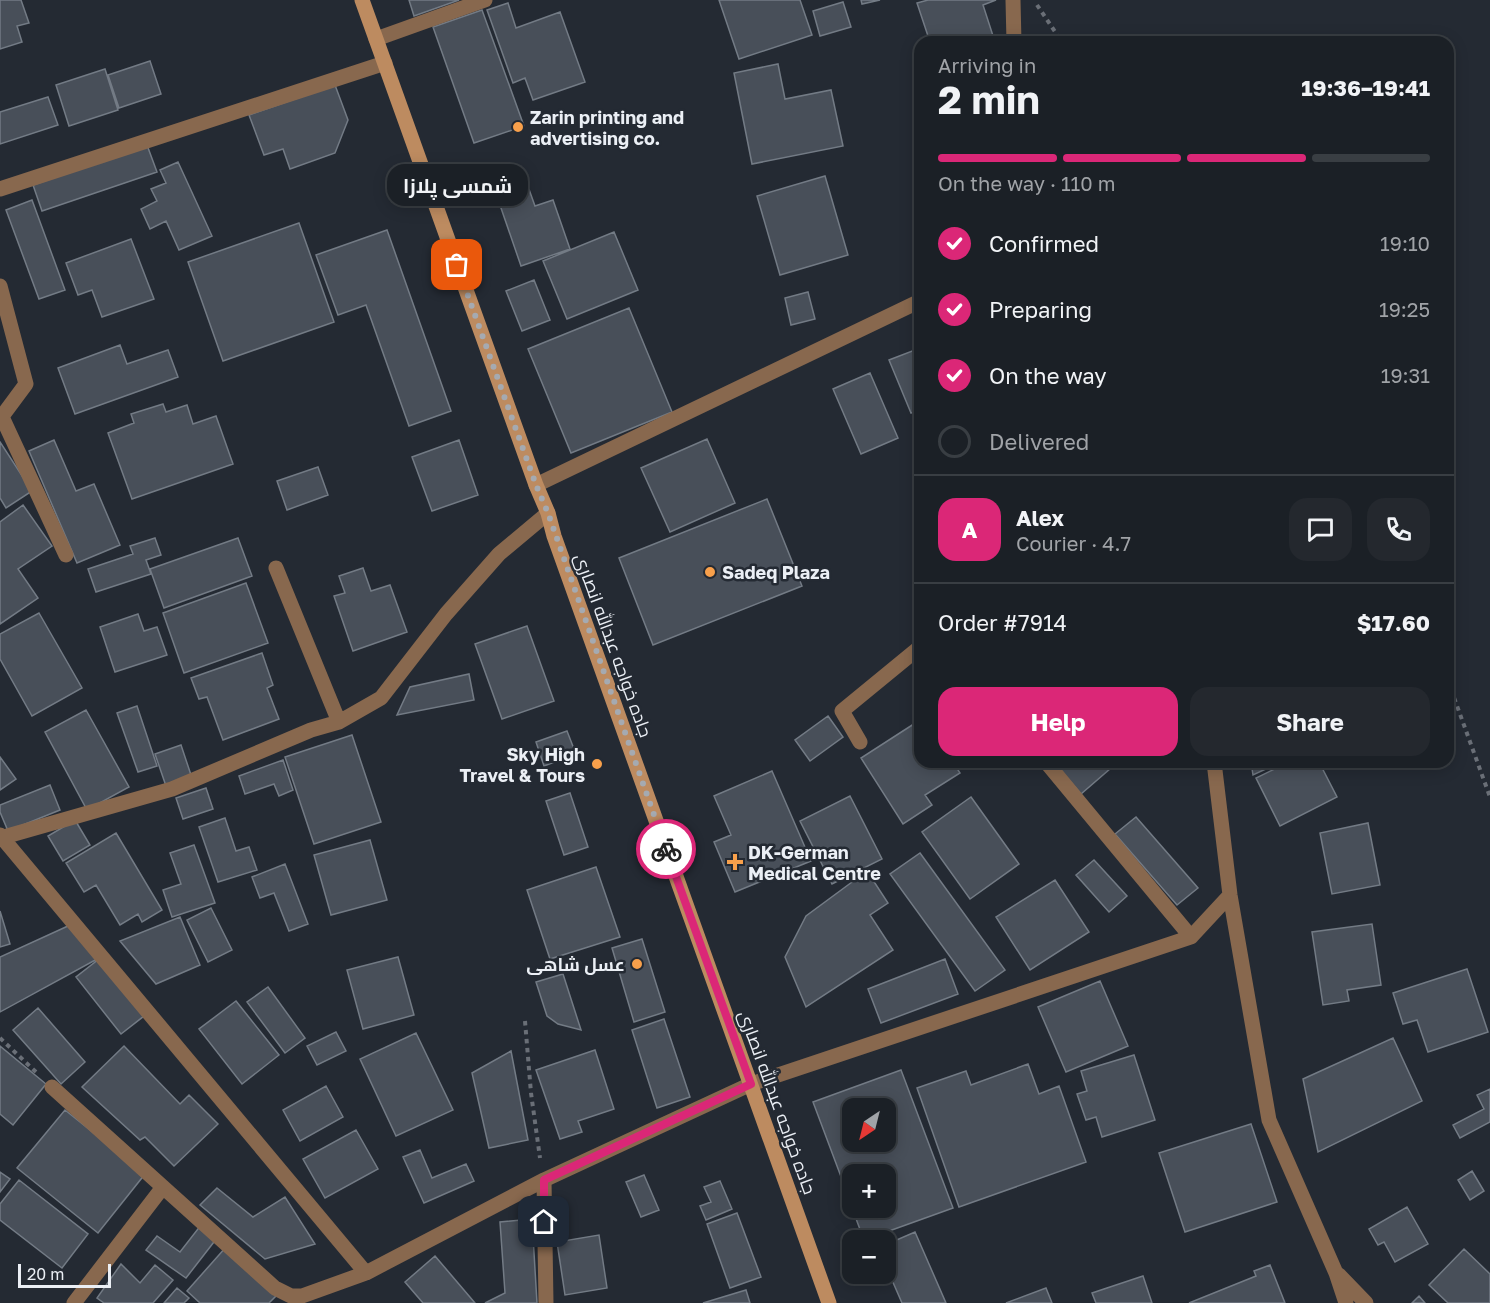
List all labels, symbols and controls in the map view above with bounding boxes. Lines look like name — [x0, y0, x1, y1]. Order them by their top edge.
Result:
text: Arriving in — [938, 53, 1036, 77]
text: 19:36–19:41 — [1301, 74, 1430, 101]
text: 2 min — [938, 76, 1040, 123]
place label: Zarin printing and advertising co. — [530, 106, 684, 149]
marker: Zarin printing and advertising co. — [511, 120, 525, 134]
callout: شمسی پلازا — [386, 163, 528, 205]
text: On the way · 110 m — [938, 171, 1115, 195]
text: شمسی پلازا — [403, 173, 512, 197]
icon: check — [938, 227, 971, 260]
text: Confirmed — [989, 230, 1099, 257]
text: 19:10 — [1380, 231, 1430, 255]
pin — [431, 239, 482, 290]
icon: bag — [440, 248, 473, 281]
icon: check — [938, 293, 971, 326]
text: Preparing — [989, 296, 1092, 323]
text: 19:25 — [1379, 297, 1430, 321]
icon: check — [938, 359, 971, 392]
text: On the way — [989, 362, 1107, 389]
text: 19:31 — [1381, 363, 1430, 387]
text: Delivered — [989, 428, 1089, 455]
button: chat — [1289, 498, 1352, 561]
button: phone — [1367, 498, 1430, 561]
text: Alex — [1016, 504, 1064, 531]
text: A — [962, 516, 977, 543]
text: Courier · 4.7 — [1016, 531, 1131, 555]
street label: جاده خواجه عبدالله انصاری — [570, 550, 658, 740]
place label: Sadeq Plaza — [722, 561, 830, 583]
marker: Sadeq Plaza — [703, 565, 717, 579]
text: Order #7914 — [938, 609, 1067, 636]
text: $17.60 — [1357, 609, 1430, 636]
button: Help — [938, 687, 1178, 756]
button: Share — [1190, 687, 1430, 756]
place label: Sky High Travel & Tours — [459, 743, 585, 786]
marker: Sky High Travel & Tours — [590, 757, 604, 771]
courier — [636, 819, 696, 879]
icon: bike — [650, 833, 683, 866]
place label: DK-German Medical Centre — [748, 841, 881, 884]
marker: DK-German Medical Centre — [726, 853, 744, 871]
place label: عسل شاهی — [526, 953, 625, 976]
marker: عسل شاهی — [630, 957, 644, 971]
street label: جاده خواجه عبدالله انصاری — [734, 1007, 822, 1197]
north arrow — [842, 1098, 896, 1152]
map controls — [842, 1098, 896, 1284]
button: + — [842, 1164, 896, 1218]
pin — [518, 1196, 569, 1247]
icon: home — [527, 1205, 560, 1238]
button: − — [842, 1230, 896, 1284]
scale bar — [18, 1261, 111, 1288]
text: 20 m — [27, 1264, 64, 1284]

